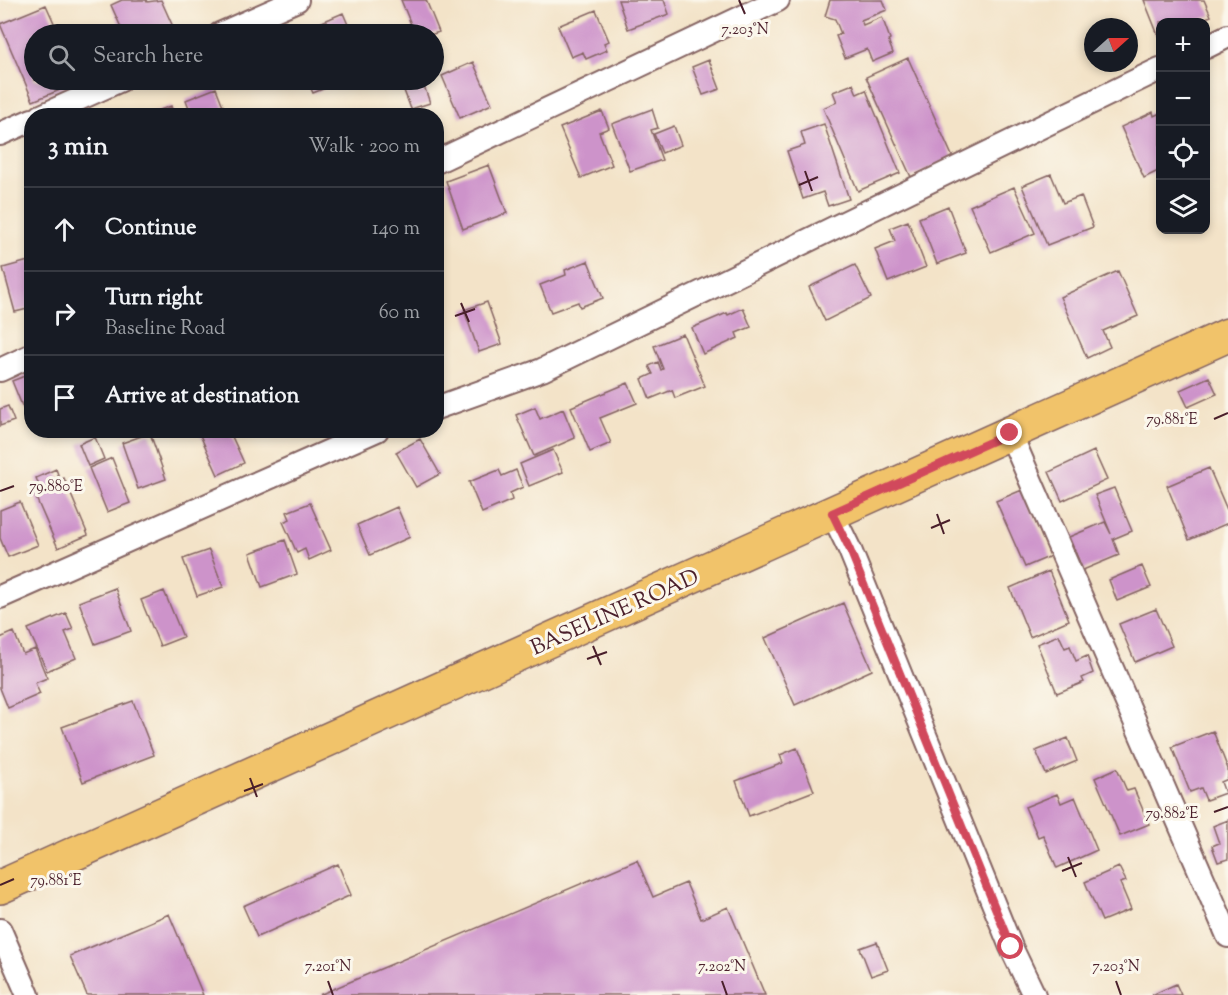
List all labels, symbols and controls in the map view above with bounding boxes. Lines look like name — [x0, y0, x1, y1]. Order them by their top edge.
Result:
north arrow — [1084, 18, 1138, 72]
map controls — [1156, 18, 1210, 234]
button: + — [1156, 18, 1210, 72]
text: 7.203°N — [721, 20, 769, 41]
search box — [24, 24, 444, 90]
icon: search — [45, 41, 78, 74]
text: Search here — [93, 41, 203, 73]
button: − — [1156, 72, 1210, 126]
button: locate — [1156, 126, 1210, 180]
text: 3 min — [48, 129, 108, 166]
text: Walk · 200 m — [308, 133, 420, 162]
button: layers — [1156, 180, 1210, 234]
icon: ahead — [48, 213, 81, 246]
text: Continue — [105, 213, 196, 245]
text: 140 m — [372, 215, 420, 244]
text: Turn right — [105, 283, 202, 315]
icon: right — [48, 297, 81, 330]
text: 60 m — [379, 299, 420, 328]
text: Baseline Road — [105, 315, 225, 344]
icon: arrive — [48, 381, 81, 414]
text: Arrive at destination — [105, 381, 300, 413]
text: 79.881°E — [1146, 410, 1198, 431]
route end — [996, 419, 1022, 445]
text: 79.880°E — [29, 477, 83, 498]
street label: BASELINE ROAD — [526, 562, 705, 665]
text: 79.882°E — [1146, 804, 1198, 825]
text: 79.881°E — [30, 871, 82, 892]
route start — [997, 933, 1023, 959]
text: 7.201°N — [305, 957, 351, 978]
text: 7.202°N — [698, 957, 746, 978]
text: 7.203°N — [1092, 957, 1140, 978]

